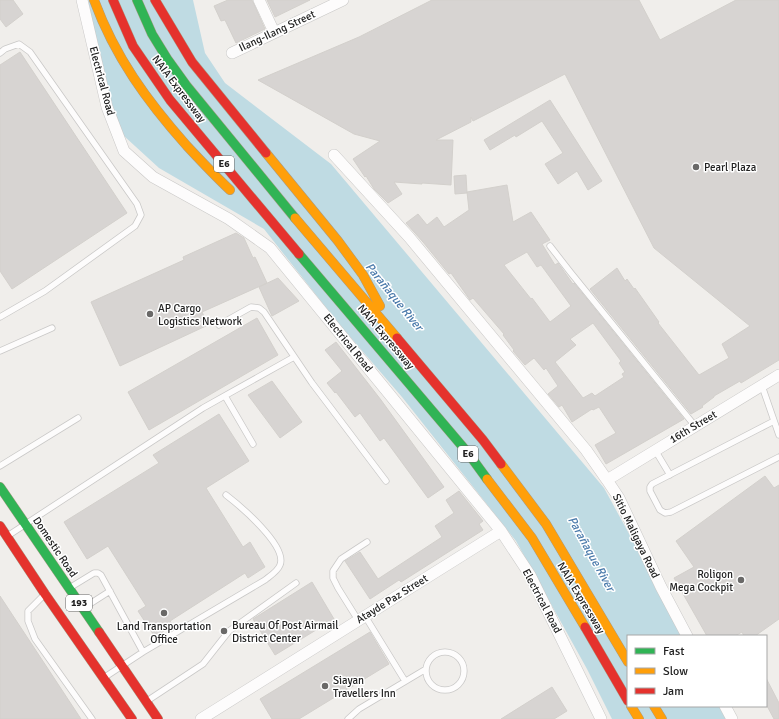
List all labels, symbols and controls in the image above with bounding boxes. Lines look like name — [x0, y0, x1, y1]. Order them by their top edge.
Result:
street label: Ilang-Ilang Street — [237, 8, 317, 54]
street label: Electrical Road — [87, 45, 118, 117]
street label: NAIA Expressway — [149, 53, 209, 126]
road number: E6 — [214, 156, 234, 172]
place label: Pearl Plaza — [704, 161, 757, 174]
marker: Pearl Plaza — [691, 162, 701, 172]
water label: Parañaque River — [362, 260, 427, 335]
place label: AP Cargo Logistics Network — [158, 302, 243, 328]
street label: NAIA Expressway — [355, 302, 418, 373]
marker: AP Cargo Logistics Network — [145, 309, 155, 319]
street label: Electrical Road — [321, 311, 376, 375]
street label: 16th Street — [667, 408, 719, 446]
road number: E6 — [458, 446, 478, 462]
street label: Sitio Maligaya Road — [610, 492, 662, 581]
street label: Domestic Road — [30, 514, 80, 580]
water label: Parañaque River — [564, 514, 618, 595]
street label: NAIA Expressway — [555, 560, 608, 637]
street label: Electrical Road — [520, 567, 564, 636]
place label: Roligon Mega Cockpit — [669, 568, 733, 594]
street label: Atayde Paz Street — [354, 572, 430, 626]
marker: Roligon Mega Cockpit — [736, 575, 746, 585]
road number: 193 — [66, 595, 92, 611]
marker: Land Transportation Office — [159, 608, 169, 618]
place label: Bureau Of Post Airmail District Center — [232, 619, 338, 645]
place label: Land Transportation Office — [117, 620, 211, 646]
marker: Bureau Of Post Airmail District Center — [219, 626, 229, 636]
legend — [627, 635, 767, 707]
text: Fast — [663, 644, 684, 659]
text: Slow — [663, 664, 688, 679]
place label: Siayan Travellers Inn — [333, 674, 396, 700]
marker: Siayan Travellers Inn — [320, 681, 330, 691]
text: Jam — [663, 684, 684, 699]

